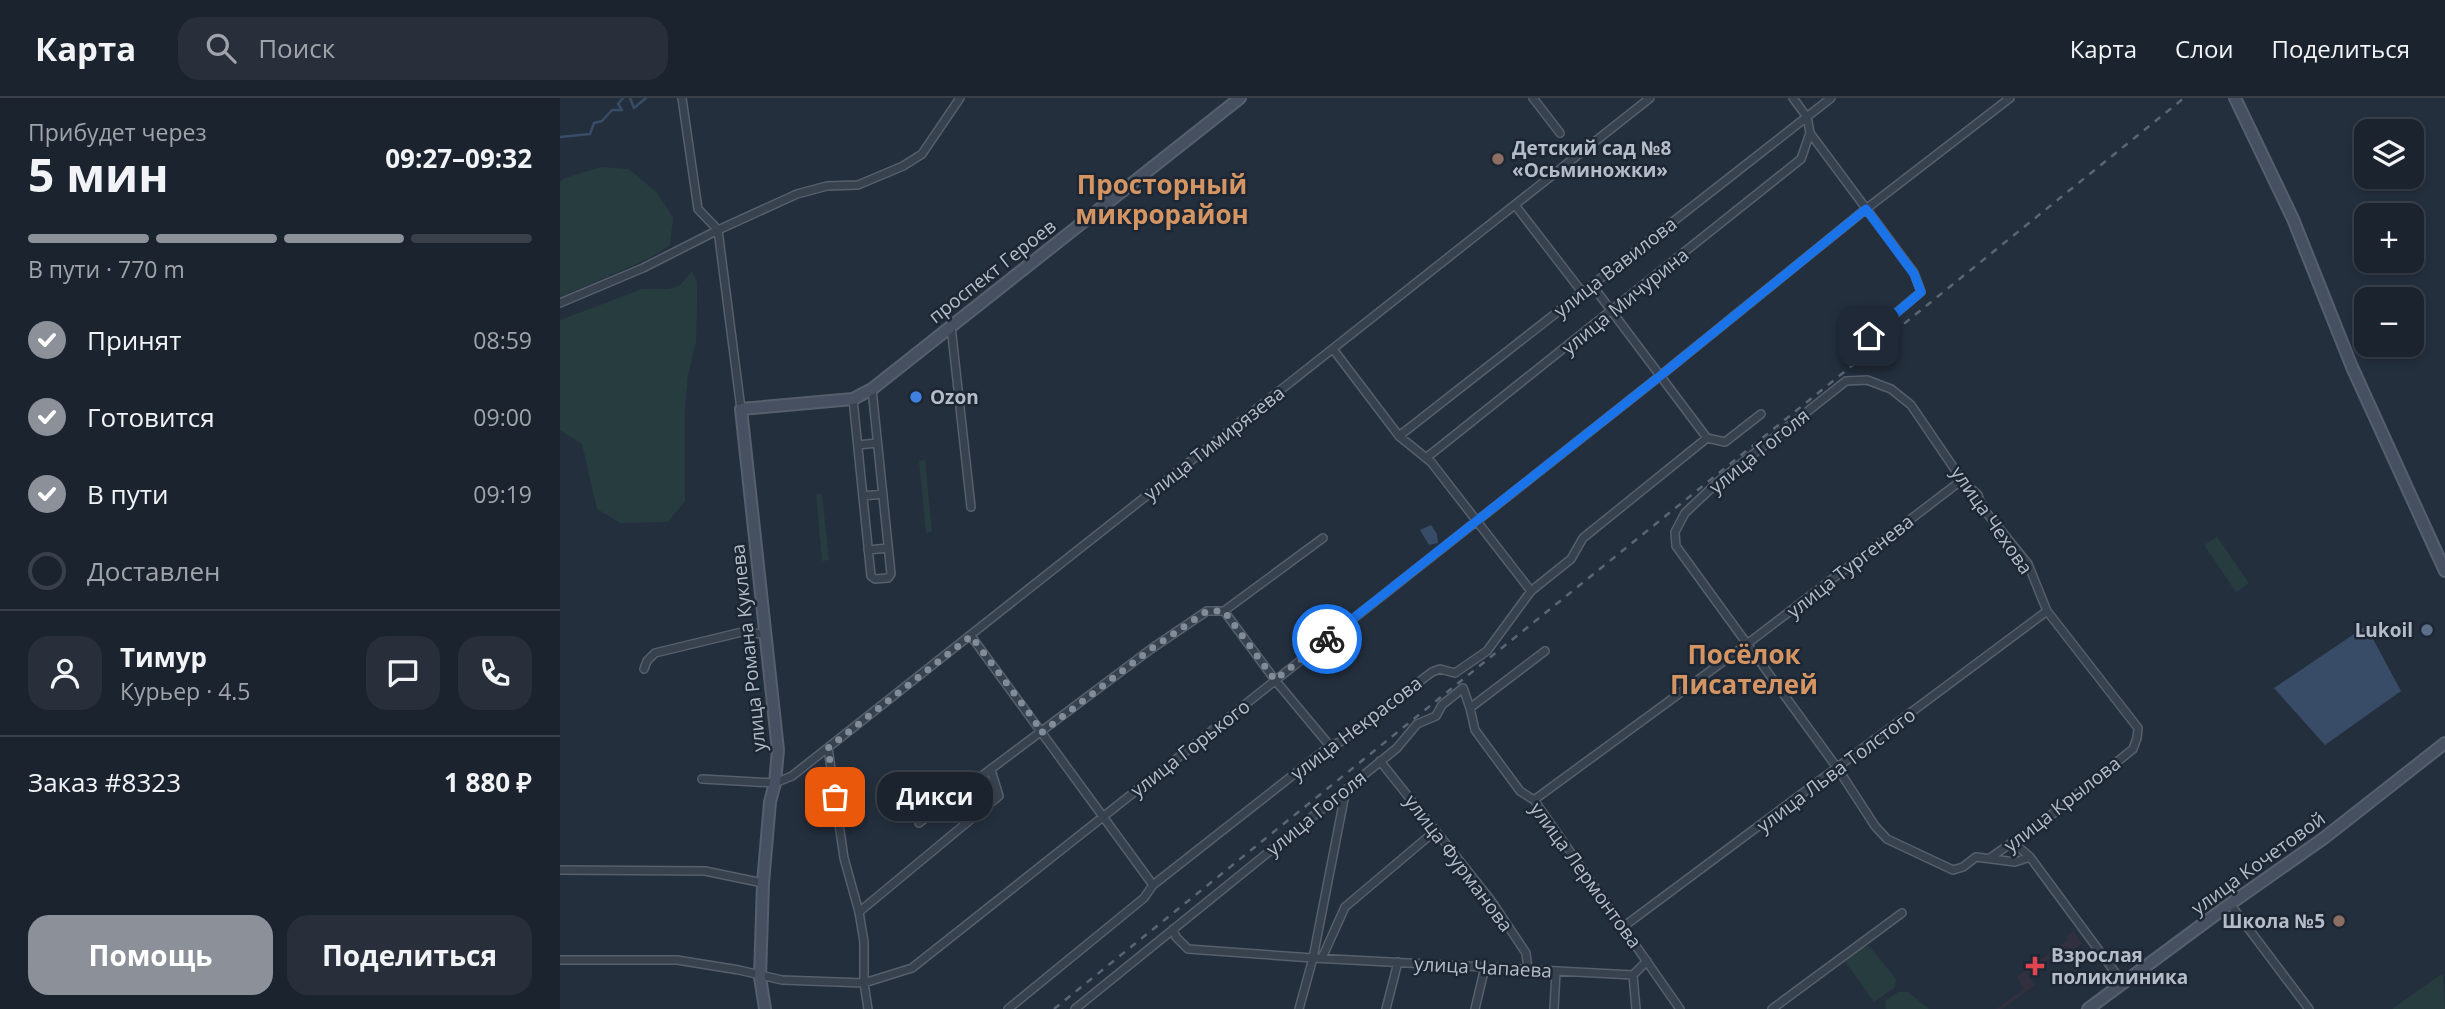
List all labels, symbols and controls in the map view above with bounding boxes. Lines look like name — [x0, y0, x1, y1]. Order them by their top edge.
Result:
search box — [178, 17, 668, 80]
text: Карта — [35, 26, 136, 71]
icon: search — [202, 29, 240, 67]
text: Поиск — [258, 30, 335, 66]
text: Карта — [2070, 32, 2137, 65]
text: Слои — [2175, 32, 2234, 65]
text: Поделиться — [2272, 32, 2410, 65]
text: Прибудет через — [28, 116, 207, 148]
map controls — [2354, 119, 2424, 357]
button: layers — [2354, 119, 2424, 189]
place label: Детский сад №8 «Осьминожки» — [1512, 135, 1671, 183]
text: 09:27–09:32 — [385, 140, 532, 176]
text: 5 мин — [28, 143, 169, 205]
marker: Детский сад №8 «Осьминожки» — [1490, 151, 1506, 167]
district label: Просторный микрорайон — [1075, 166, 1249, 232]
button: + — [2354, 203, 2424, 273]
street label: улица Вавилова — [1548, 211, 1682, 323]
street label: проспект Героев — [923, 213, 1061, 329]
street label: улица Мичурина — [1556, 242, 1694, 360]
text: В пути · 770 m — [28, 253, 185, 285]
button: − — [2354, 287, 2424, 357]
pin — [1839, 306, 1899, 366]
icon: home — [1850, 317, 1888, 355]
icon: check — [28, 321, 66, 359]
text: Принят — [87, 322, 181, 358]
text: 08:59 — [473, 324, 532, 356]
street label: улица Тимирязева — [1138, 380, 1290, 506]
place label: Ozon — [930, 384, 979, 410]
marker: Ozon — [908, 389, 924, 405]
icon: check — [28, 398, 66, 436]
text: Готовится — [87, 399, 215, 435]
text: 09:00 — [473, 401, 532, 433]
street label: улица Гоголя — [1703, 402, 1815, 500]
street label: улица Чехова — [1945, 461, 2039, 579]
icon: check — [28, 475, 66, 513]
text: В пути — [87, 476, 168, 512]
text: 09:19 — [473, 478, 532, 510]
street label: улица Тургенева — [1781, 508, 1919, 624]
street label: улица Романа Куклева — [724, 543, 772, 753]
text: Доставлен — [87, 553, 220, 589]
courier — [1292, 604, 1362, 674]
place label: Lukoil — [2355, 617, 2413, 643]
icon: bike — [1308, 620, 1346, 658]
marker: Lukoil — [2419, 622, 2435, 638]
button: person — [28, 636, 102, 710]
button: chat — [366, 636, 440, 710]
button: phone — [458, 636, 532, 710]
district label: Посёлок Писателей — [1670, 636, 1818, 702]
text: Тимур — [120, 639, 207, 675]
street label: улица Некрасова — [1285, 670, 1427, 786]
text: Курьер · 4.5 — [120, 675, 251, 707]
street label: улица Горького — [1125, 693, 1255, 803]
street label: улица Льва Толстого — [1751, 702, 1921, 838]
street label: улица Крылова — [1998, 750, 2126, 858]
text: Заказ #8323 — [28, 764, 181, 800]
text: 1 880 ₽ — [444, 764, 532, 800]
street label: улица Гоголя — [1260, 764, 1372, 862]
pin — [805, 767, 865, 827]
callout: Дикси — [877, 772, 992, 822]
icon: bag — [816, 778, 854, 816]
text: Дикси — [897, 780, 973, 812]
street label: улица Фурманова — [1399, 789, 1519, 937]
street label: улица Лермонтова — [1524, 797, 1648, 953]
street label: улица Кочетовой — [2186, 805, 2330, 921]
place label: Школа №5 — [2222, 908, 2325, 934]
marker: Школа №5 — [2331, 913, 2347, 929]
button: Помощь — [28, 915, 273, 995]
button: Поделиться — [287, 915, 532, 995]
place label: Взрослая поликлиника — [2051, 942, 2188, 990]
street label: улица Чапаева — [1413, 950, 1553, 984]
marker: Взрослая поликлиника — [2025, 956, 2045, 976]

